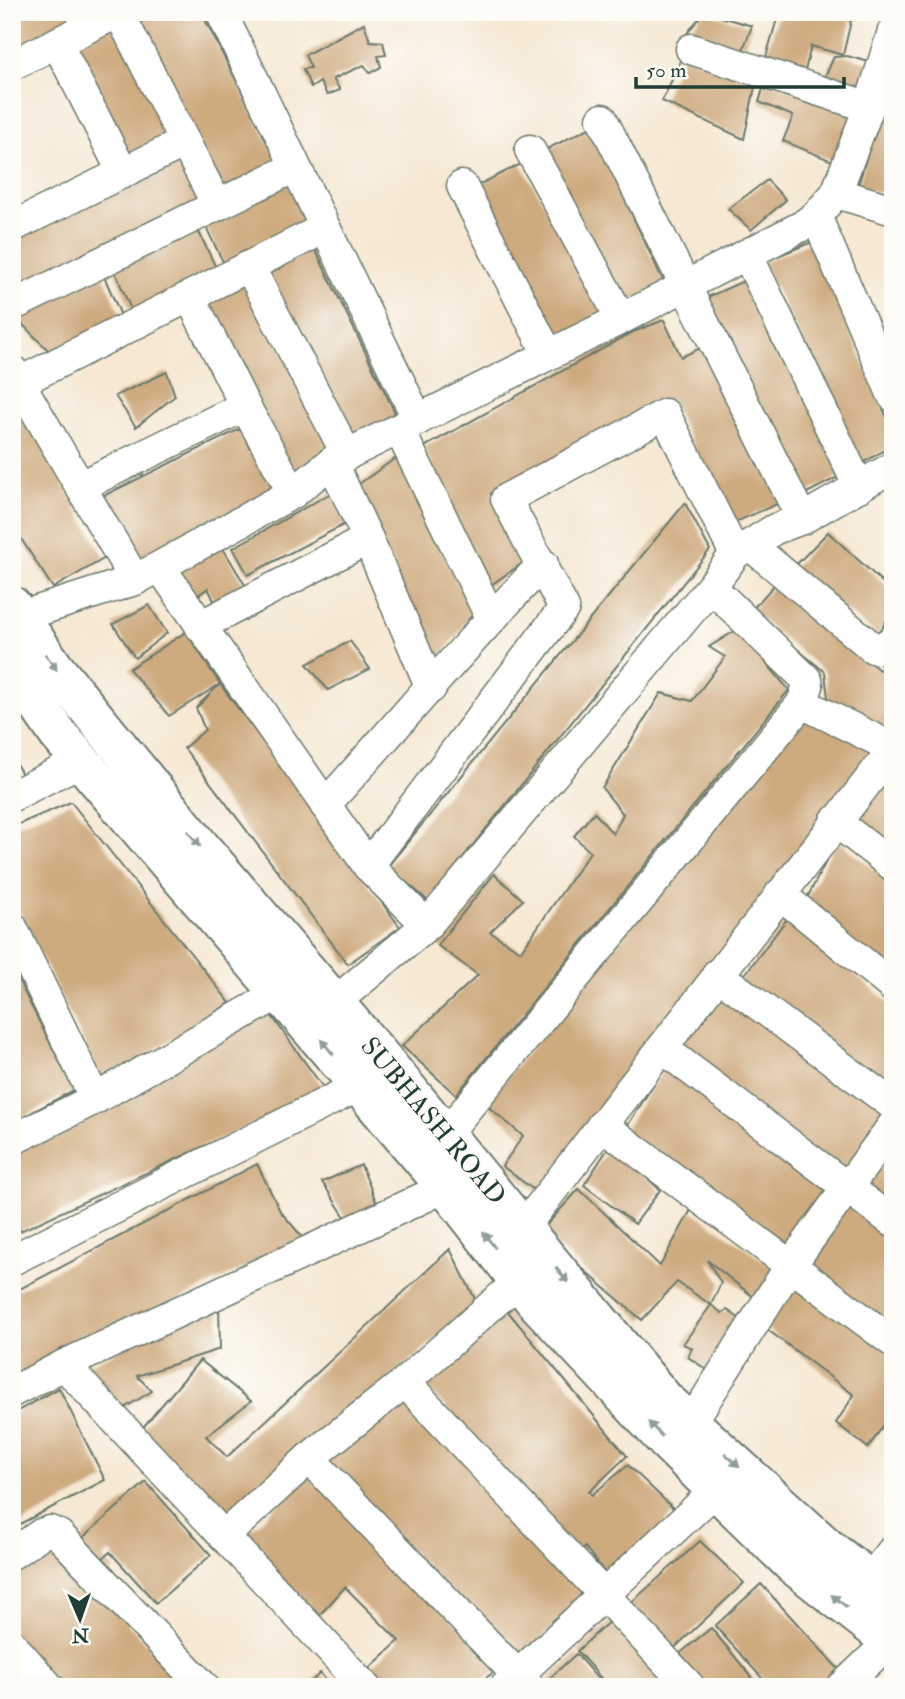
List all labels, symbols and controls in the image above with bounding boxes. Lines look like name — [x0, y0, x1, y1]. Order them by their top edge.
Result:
scale bar — [636, 46, 844, 90]
text: 50 m — [646, 57, 687, 84]
one-way arrow — [44, 653, 58, 671]
one-way arrow — [186, 830, 201, 847]
street label: SUBHASH ROAD — [354, 1031, 512, 1211]
one-way arrow — [320, 1039, 335, 1056]
one-way arrow — [481, 1232, 496, 1250]
one-way arrow — [554, 1266, 570, 1284]
one-way arrow — [647, 1420, 663, 1438]
one-way arrow — [723, 1452, 741, 1468]
north arrow — [46, 1584, 116, 1654]
one-way arrow — [830, 1595, 848, 1609]
text: N — [71, 1623, 90, 1647]

